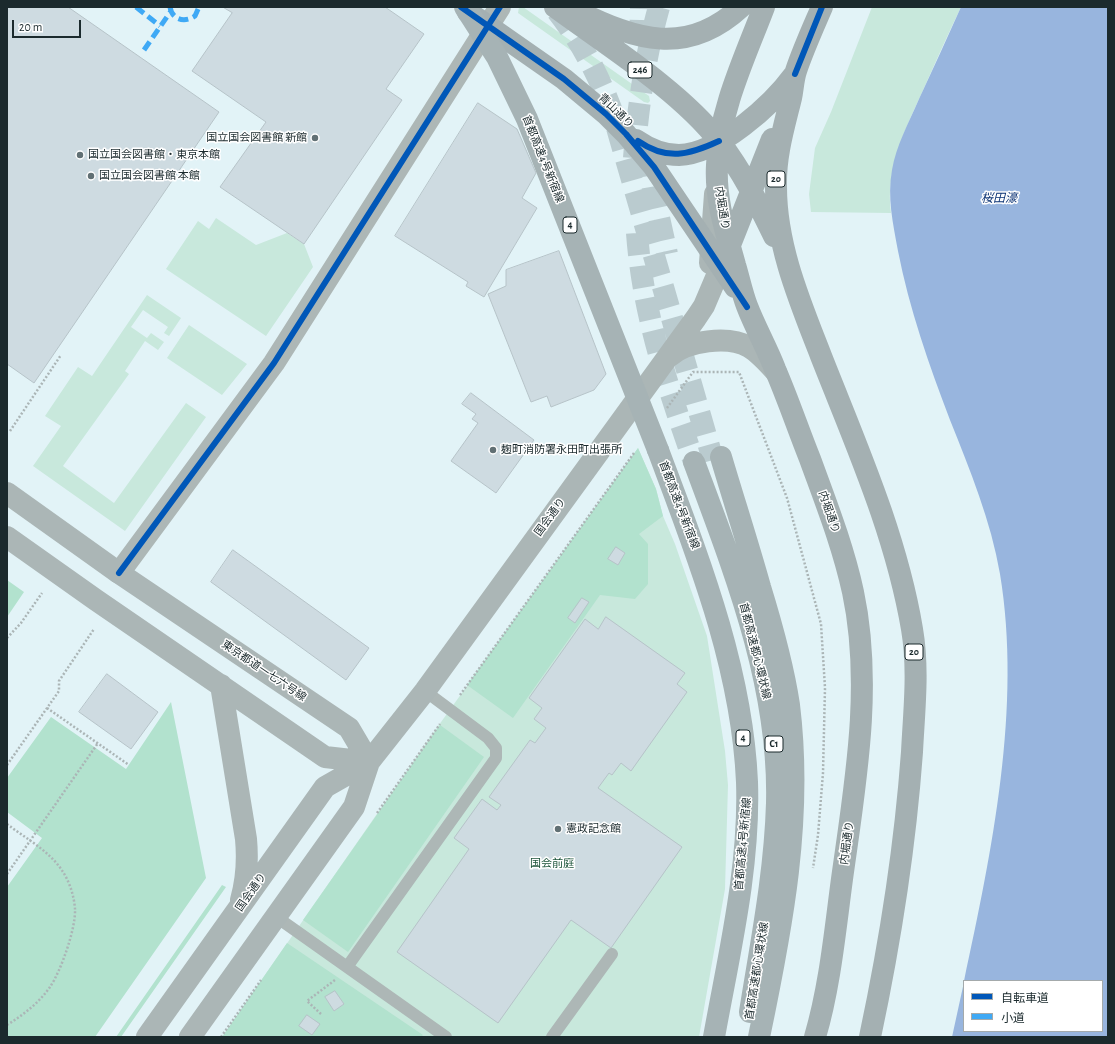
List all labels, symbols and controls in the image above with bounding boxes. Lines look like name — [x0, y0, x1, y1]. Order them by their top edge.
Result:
scale bar — [14, 12, 83, 38]
text: 20 m — [19, 21, 42, 33]
road number: 246 — [628, 62, 652, 78]
street label: 青山通り — [596, 91, 636, 131]
street label: 首都高速4号新宿線 — [519, 113, 567, 205]
place label: 国立国会図書館 新館 — [206, 131, 307, 145]
marker: 国立国会図書館 新館 — [310, 133, 320, 143]
place label: 国立国会図書館・東京本館 — [88, 148, 220, 162]
marker: 国立国会図書館・東京本館 — [75, 150, 85, 160]
place label: 国立国会図書館 本館 — [99, 169, 200, 183]
marker: 国立国会図書館 本館 — [86, 171, 96, 181]
road number: 20 — [767, 171, 785, 187]
street label: 内堀通り — [712, 185, 732, 231]
water label: 桜田濠 — [981, 191, 1017, 205]
road number: 4 — [563, 217, 577, 233]
place label: 麹町消防署永田町出張所 — [501, 443, 622, 457]
marker: 麹町消防署永田町出張所 — [488, 445, 498, 455]
street label: 首都高速4号新宿線 — [656, 459, 702, 551]
street label: 内堀通り — [816, 489, 842, 535]
street label: 国会通り — [532, 495, 568, 539]
street label: 首都高速都心環状線 — [737, 601, 773, 701]
street label: 東京都道一七六号線 — [219, 638, 309, 704]
road number: 20 — [905, 644, 923, 660]
road number: 4 — [736, 730, 750, 746]
road number: C1 — [765, 736, 783, 752]
street label: 首都高速4号新宿線 — [732, 797, 754, 891]
street label: 内堀通り — [837, 820, 857, 866]
place label: 憲政記念館 — [566, 822, 621, 836]
marker: 憲政記念館 — [553, 824, 563, 834]
park label: 国会前庭 — [530, 857, 574, 871]
street label: 国会通り — [233, 870, 269, 914]
street label: 首都高速都心環状線 — [743, 921, 771, 1021]
legend — [963, 980, 1103, 1032]
text: 自転車道 — [1001, 992, 1049, 1004]
text: 小道 — [1001, 1012, 1025, 1024]

